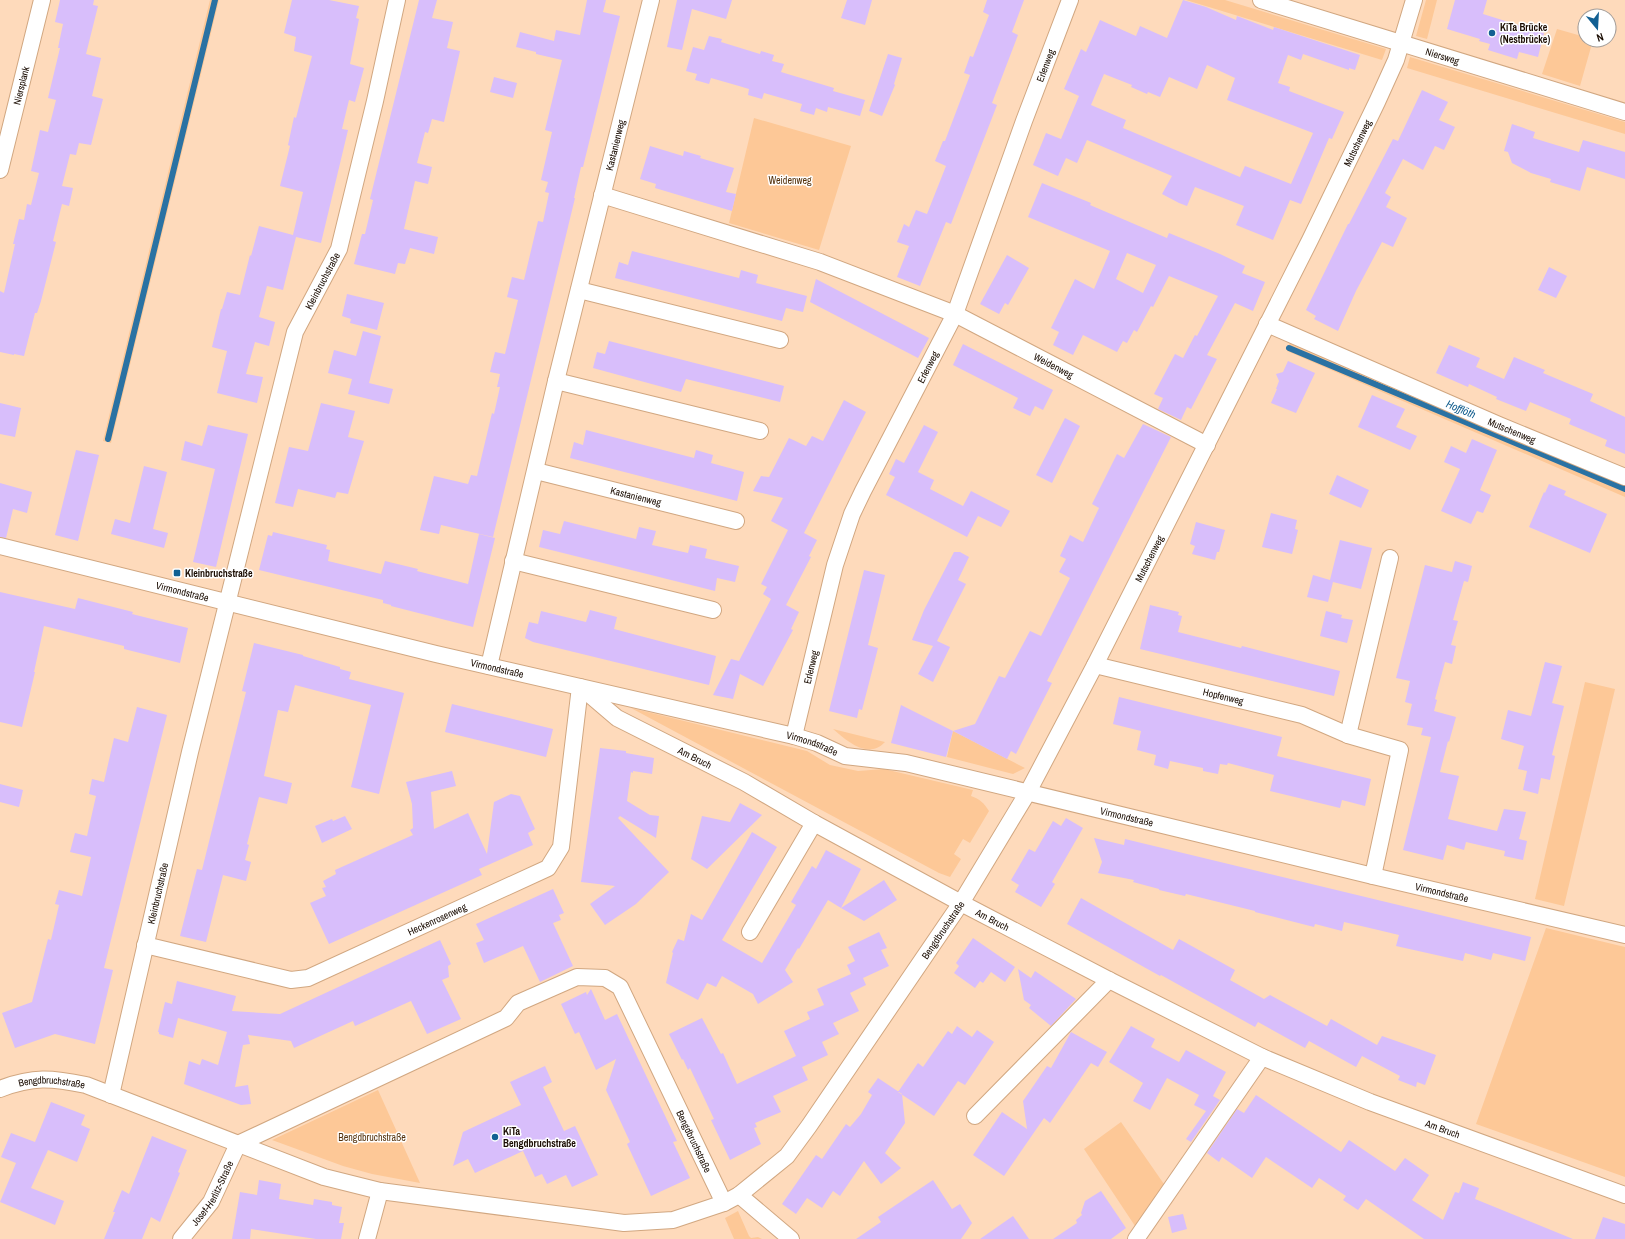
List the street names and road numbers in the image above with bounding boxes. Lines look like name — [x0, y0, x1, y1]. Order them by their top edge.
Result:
street label: Niersweg — [1424, 45, 1461, 68]
street label: Erlenweg — [1033, 47, 1058, 84]
street label: Niersplank — [10, 64, 33, 106]
street label: Mutschenweg — [1341, 117, 1375, 169]
street label: Kastanienweg — [603, 118, 628, 172]
street label: Kleinbruchstraße — [302, 250, 343, 312]
street label: Erlenweg — [914, 349, 942, 385]
street label: Weidenweg — [1031, 350, 1076, 382]
street label: Mutschenweg — [1486, 415, 1538, 447]
street label: Kastanienweg — [609, 484, 663, 509]
street label: Mutschenweg — [1132, 533, 1167, 584]
street label: Virmondstraße — [155, 579, 211, 605]
street label: Erlenweg — [801, 648, 821, 685]
street label: Virmondstraße — [469, 656, 525, 681]
street label: Hopfenweg — [1201, 685, 1245, 708]
street label: Virmondstraße — [785, 728, 840, 759]
street label: Am Bruch — [675, 743, 714, 772]
street label: Virmondstraße — [1099, 804, 1155, 830]
street label: Kleinbruchstraße — [145, 861, 171, 925]
street label: Virmondstraße — [1414, 880, 1470, 905]
street label: Bengdbruchstraße — [919, 898, 968, 962]
street label: Heckenrosenweg — [406, 900, 469, 939]
street label: Am Bruch — [972, 905, 1011, 934]
street label: Bengdbruchstraße — [17, 1073, 87, 1092]
street label: Bengdbruchstraße — [673, 1108, 714, 1175]
street label: Am Bruch — [1423, 1116, 1462, 1141]
street label: Josef-Herlitz-Straße — [188, 1158, 237, 1228]

